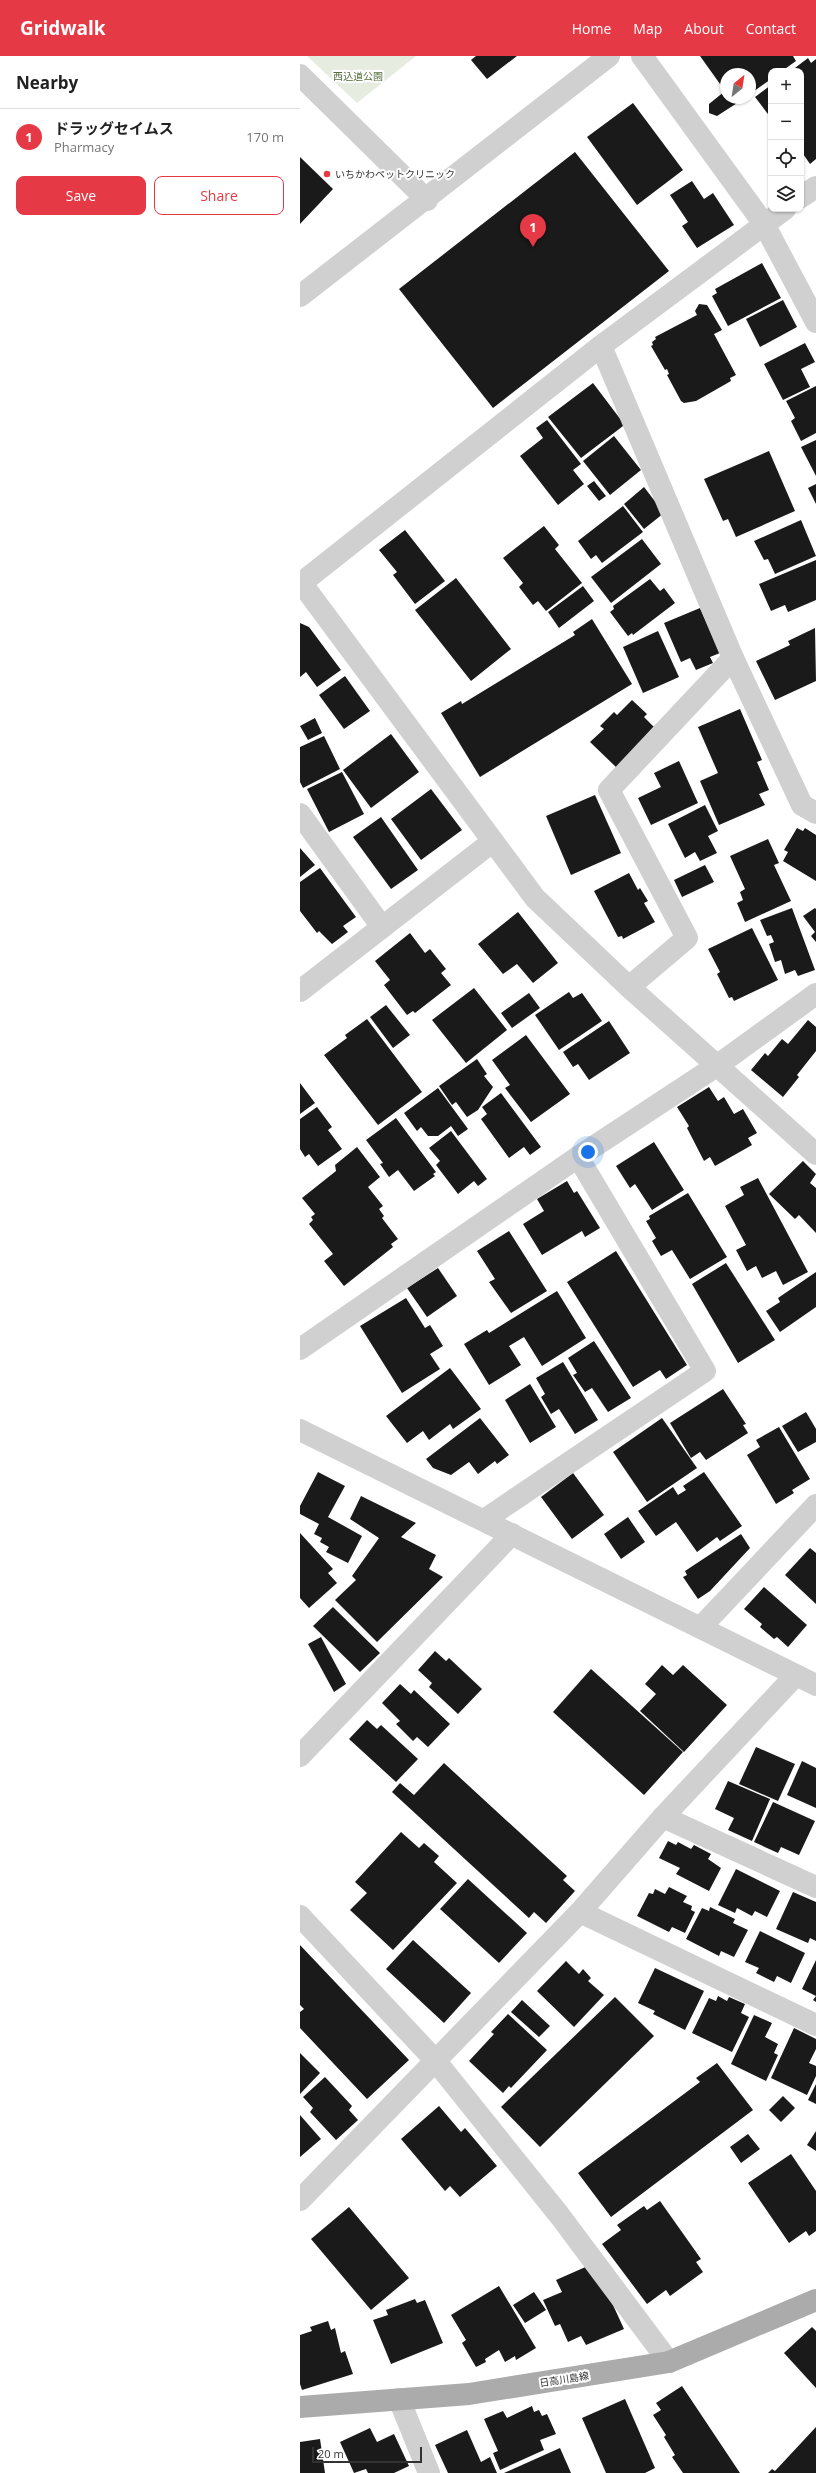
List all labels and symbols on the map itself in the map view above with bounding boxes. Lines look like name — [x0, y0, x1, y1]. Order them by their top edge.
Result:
north arrow — [720, 68, 756, 104]
park label: 西込道公園 — [333, 69, 383, 83]
place label: いちかわペットクリニック — [335, 167, 455, 181]
marker: いちかわペットクリニック — [322, 169, 332, 179]
pin: 1 — [520, 214, 546, 247]
your location — [578, 1142, 598, 1162]
street label: 日高川島線 — [538, 2368, 590, 2390]
scale bar — [312, 2445, 422, 2464]

